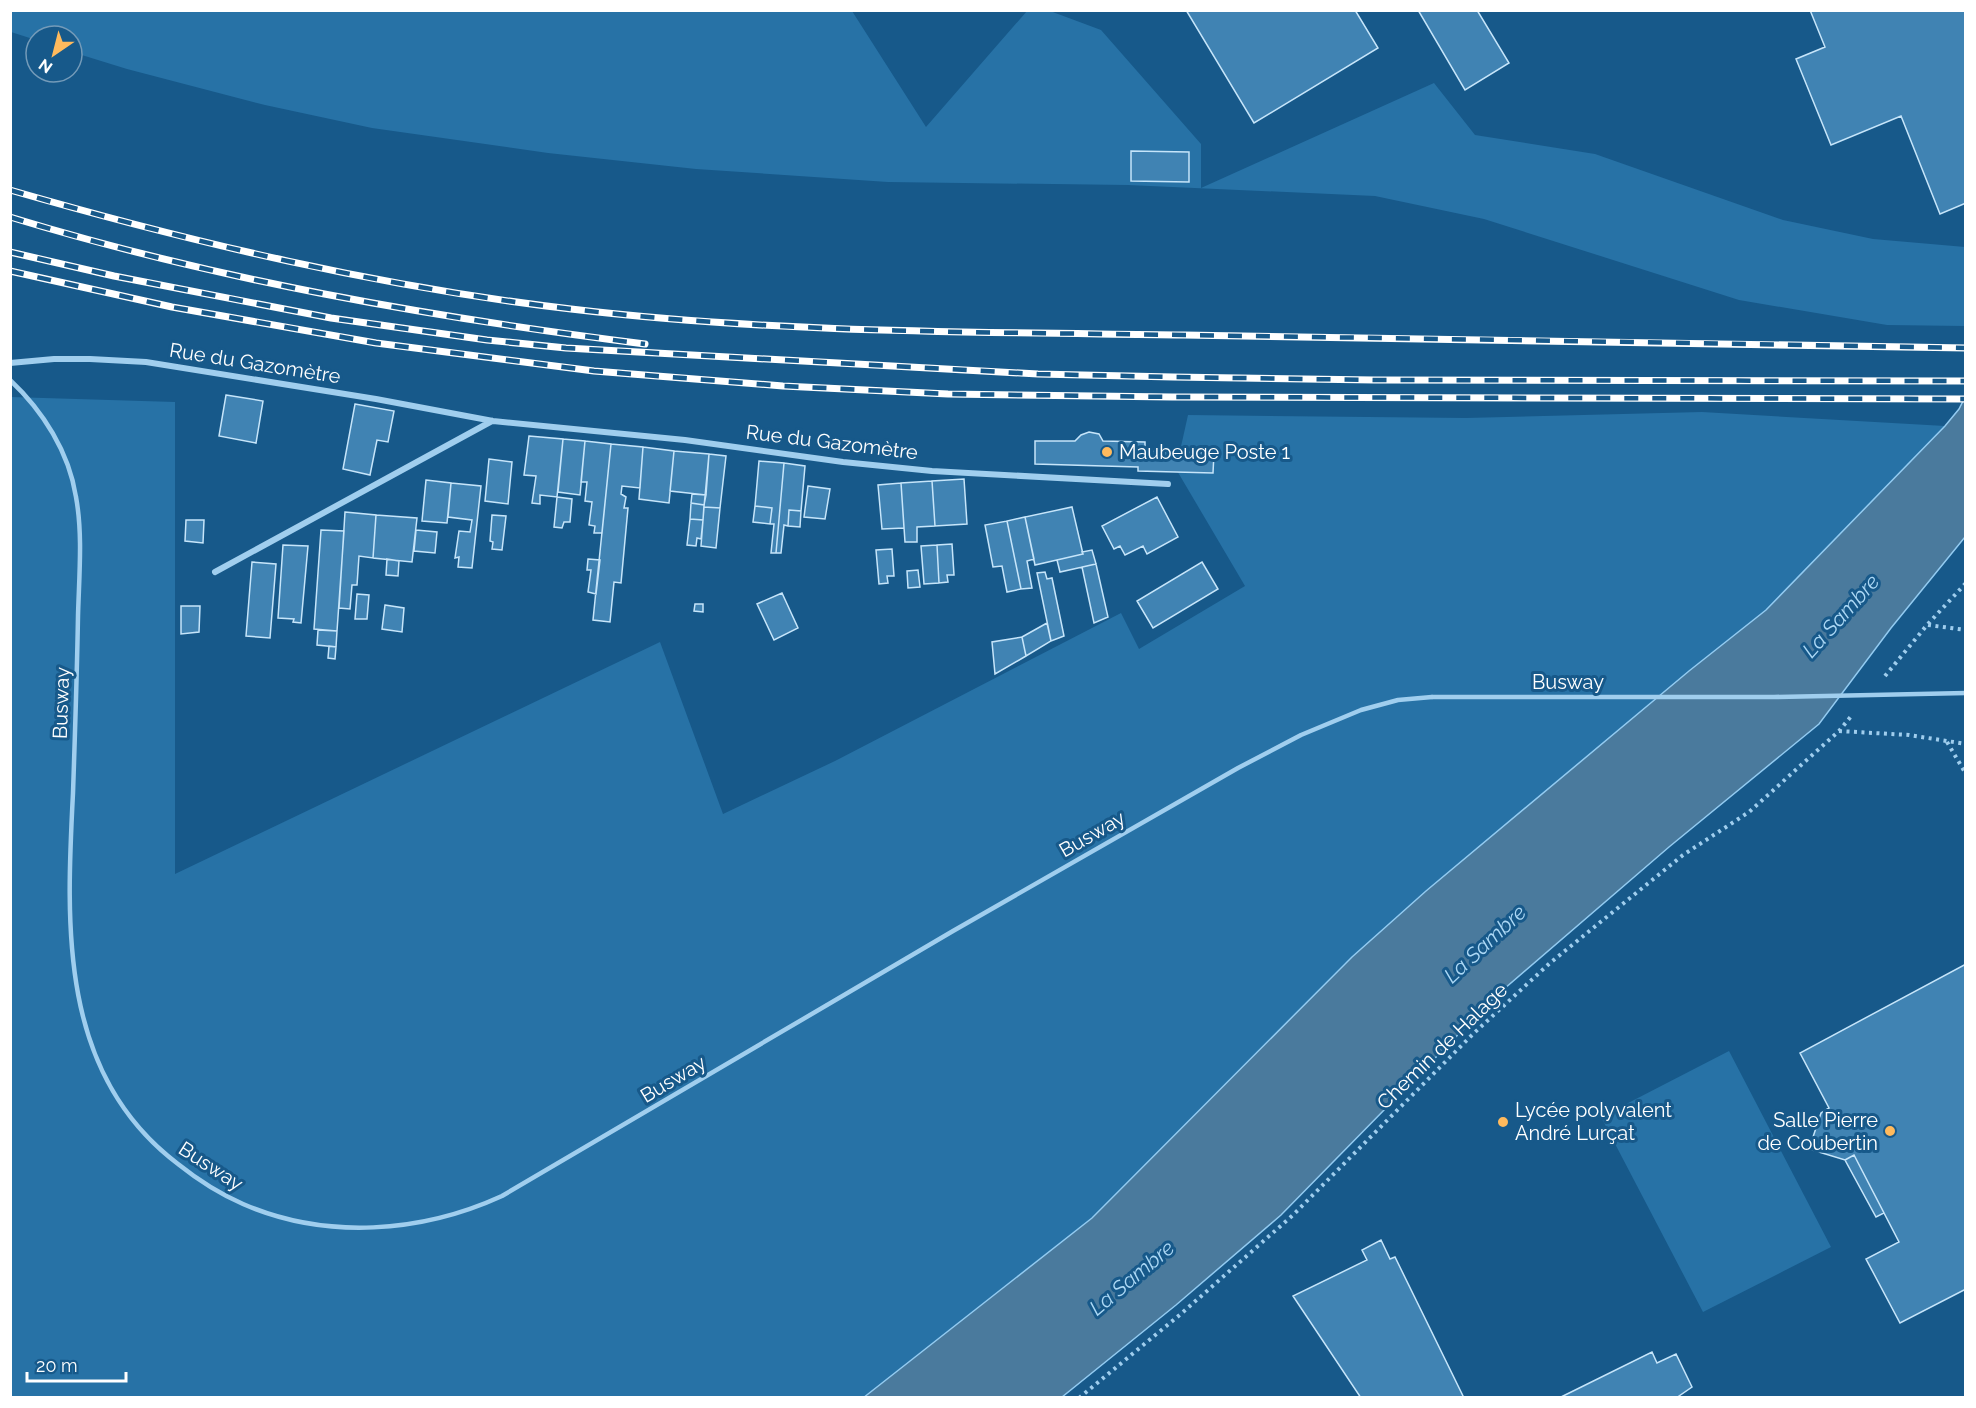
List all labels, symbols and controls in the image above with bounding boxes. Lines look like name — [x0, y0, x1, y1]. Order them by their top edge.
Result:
north arrow — [24, 24, 84, 84]
text: N — [35, 55, 56, 77]
street label: Rue du Gazomètre — [168, 338, 343, 388]
street label: Rue du Gazomètre — [745, 420, 920, 464]
place label: Maubeuge Poste 1 — [1119, 440, 1291, 464]
marker: Maubeuge Poste 1 — [1100, 445, 1114, 459]
water label: La Sambre — [1797, 569, 1884, 662]
street label: Busway — [48, 666, 74, 739]
street label: Busway — [1532, 670, 1604, 694]
street label: Busway — [1055, 806, 1129, 862]
water label: La Sambre — [1439, 899, 1531, 988]
street label: Chemin de Halage — [1372, 977, 1512, 1114]
street label: Busway — [636, 1050, 710, 1108]
place label: Lycée polyvalent André Lurçat — [1515, 1098, 1672, 1145]
place label: Salle Pierre de Coubertin — [1757, 1108, 1878, 1155]
marker: Lycée polyvalent André Lurçat — [1496, 1115, 1510, 1129]
marker: Salle Pierre de Coubertin — [1883, 1124, 1897, 1138]
street label: Busway — [174, 1136, 248, 1196]
water label: La Sambre — [1084, 1235, 1179, 1320]
scale bar — [27, 1345, 126, 1383]
text: 20 m — [36, 1355, 78, 1376]

